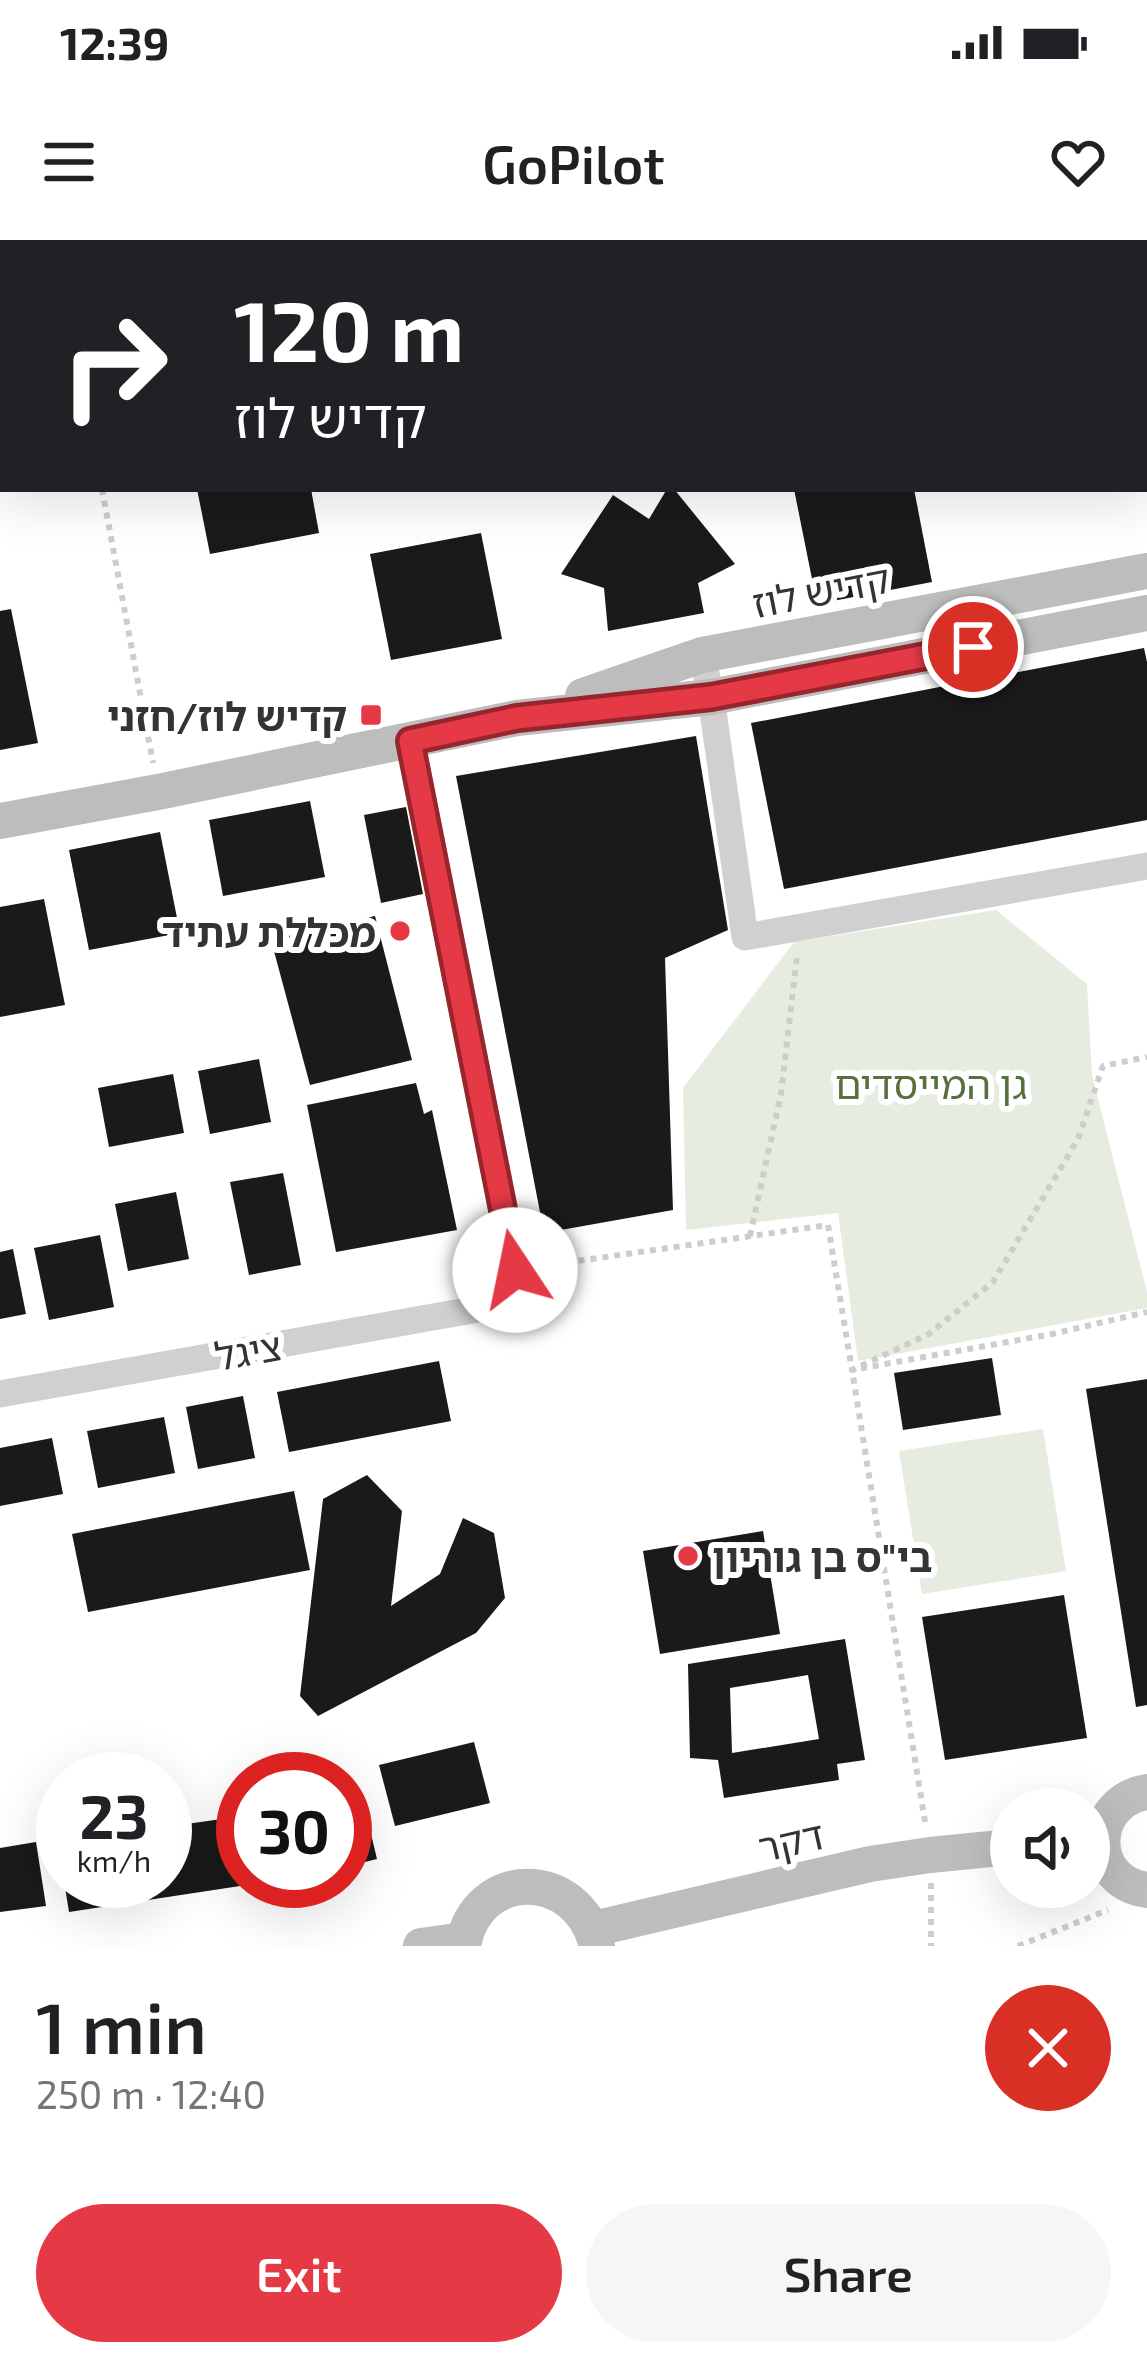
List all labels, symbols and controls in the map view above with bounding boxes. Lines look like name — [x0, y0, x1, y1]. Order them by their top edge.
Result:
text: 12:39 — [60, 15, 169, 69]
icon: menu — [36, 129, 102, 195]
icon: heart — [1045, 129, 1111, 195]
text: GoPilot — [482, 130, 665, 195]
text: 120 m — [234, 278, 464, 379]
icon: right — [36, 288, 192, 444]
text: קדיש לוז — [234, 384, 427, 449]
street label: קדיש לוז — [748, 554, 894, 626]
pin — [922, 596, 1024, 698]
icon: arrive — [940, 614, 1006, 680]
place label: קדיש לוז/חזני — [107, 692, 347, 739]
marker: קדיש לוז/חזני — [358, 702, 384, 728]
place label: מכללת עתיד — [162, 908, 376, 955]
marker: מכללת עתיד — [387, 918, 413, 944]
park label: גן המייסדים — [835, 1060, 1027, 1107]
position arrow — [452, 1207, 578, 1333]
street label: ציגל — [211, 1321, 285, 1379]
place label: בי"ס בן גוריון — [712, 1533, 933, 1580]
marker: בי"ס בן גוריון — [675, 1543, 701, 1569]
speed limit sign: 30 — [216, 1752, 372, 1908]
text: 23 — [80, 1779, 148, 1851]
map controls — [990, 1788, 1110, 1908]
button: sound — [990, 1788, 1110, 1908]
street label: דקר — [754, 1810, 828, 1870]
text: km/h — [77, 1842, 151, 1878]
text: 1 min — [36, 1982, 207, 2068]
button: close — [985, 1985, 1111, 2111]
text: 250 m · 12:40 — [36, 2070, 266, 2117]
button: Exit — [36, 2204, 562, 2342]
button: Share — [586, 2204, 1111, 2342]

